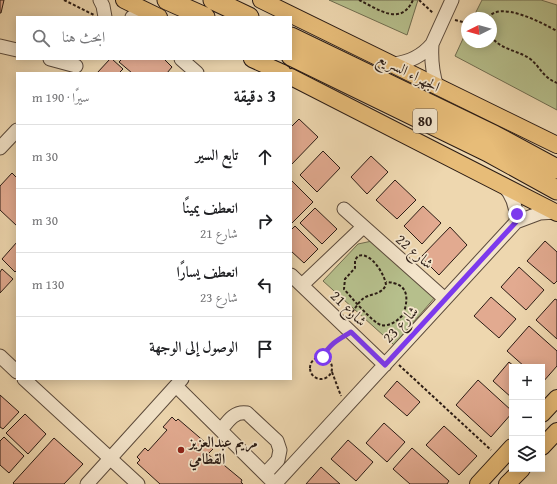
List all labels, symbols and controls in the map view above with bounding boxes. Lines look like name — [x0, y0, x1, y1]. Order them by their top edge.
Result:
north arrow — [461, 12, 497, 48]
search box — [16, 16, 292, 60]
text: ابحث هنا — [62, 26, 105, 47]
icon: search — [30, 27, 52, 49]
street label: الجهراء السريع — [372, 47, 444, 100]
text: 3 دقيقة — [234, 83, 276, 108]
text: سيرًا · 190 m — [32, 88, 90, 107]
road number: 80 — [413, 109, 437, 133]
text: تابع السير — [196, 144, 238, 165]
icon: ahead — [254, 146, 276, 168]
text: 30 m — [32, 147, 58, 166]
text: انعطف يمينًا — [182, 197, 238, 218]
route end — [508, 205, 526, 223]
icon: right — [254, 210, 276, 232]
text: 30 m — [32, 211, 58, 230]
text: شارع 21 — [200, 224, 238, 243]
street label: شارع 22 — [390, 229, 438, 276]
text: انعطف يسارًا — [176, 261, 238, 282]
icon: left — [254, 274, 276, 296]
text: 130 m — [32, 275, 64, 294]
street label: شارع 21 — [324, 285, 372, 333]
text: شارع 23 — [200, 288, 238, 307]
street label: شارع 23 — [377, 301, 425, 349]
text: الوصول إلى الوجهة — [149, 336, 238, 357]
icon: arrive — [254, 338, 276, 360]
route start — [314, 348, 332, 366]
map controls — [509, 364, 545, 472]
button: + — [509, 364, 545, 400]
button: − — [509, 400, 545, 436]
place label: مريم عبدالعزيز القطامي — [187, 431, 258, 471]
button: layers — [509, 436, 545, 472]
marker: مريم عبدالعزيز القطامي — [176, 445, 186, 455]

